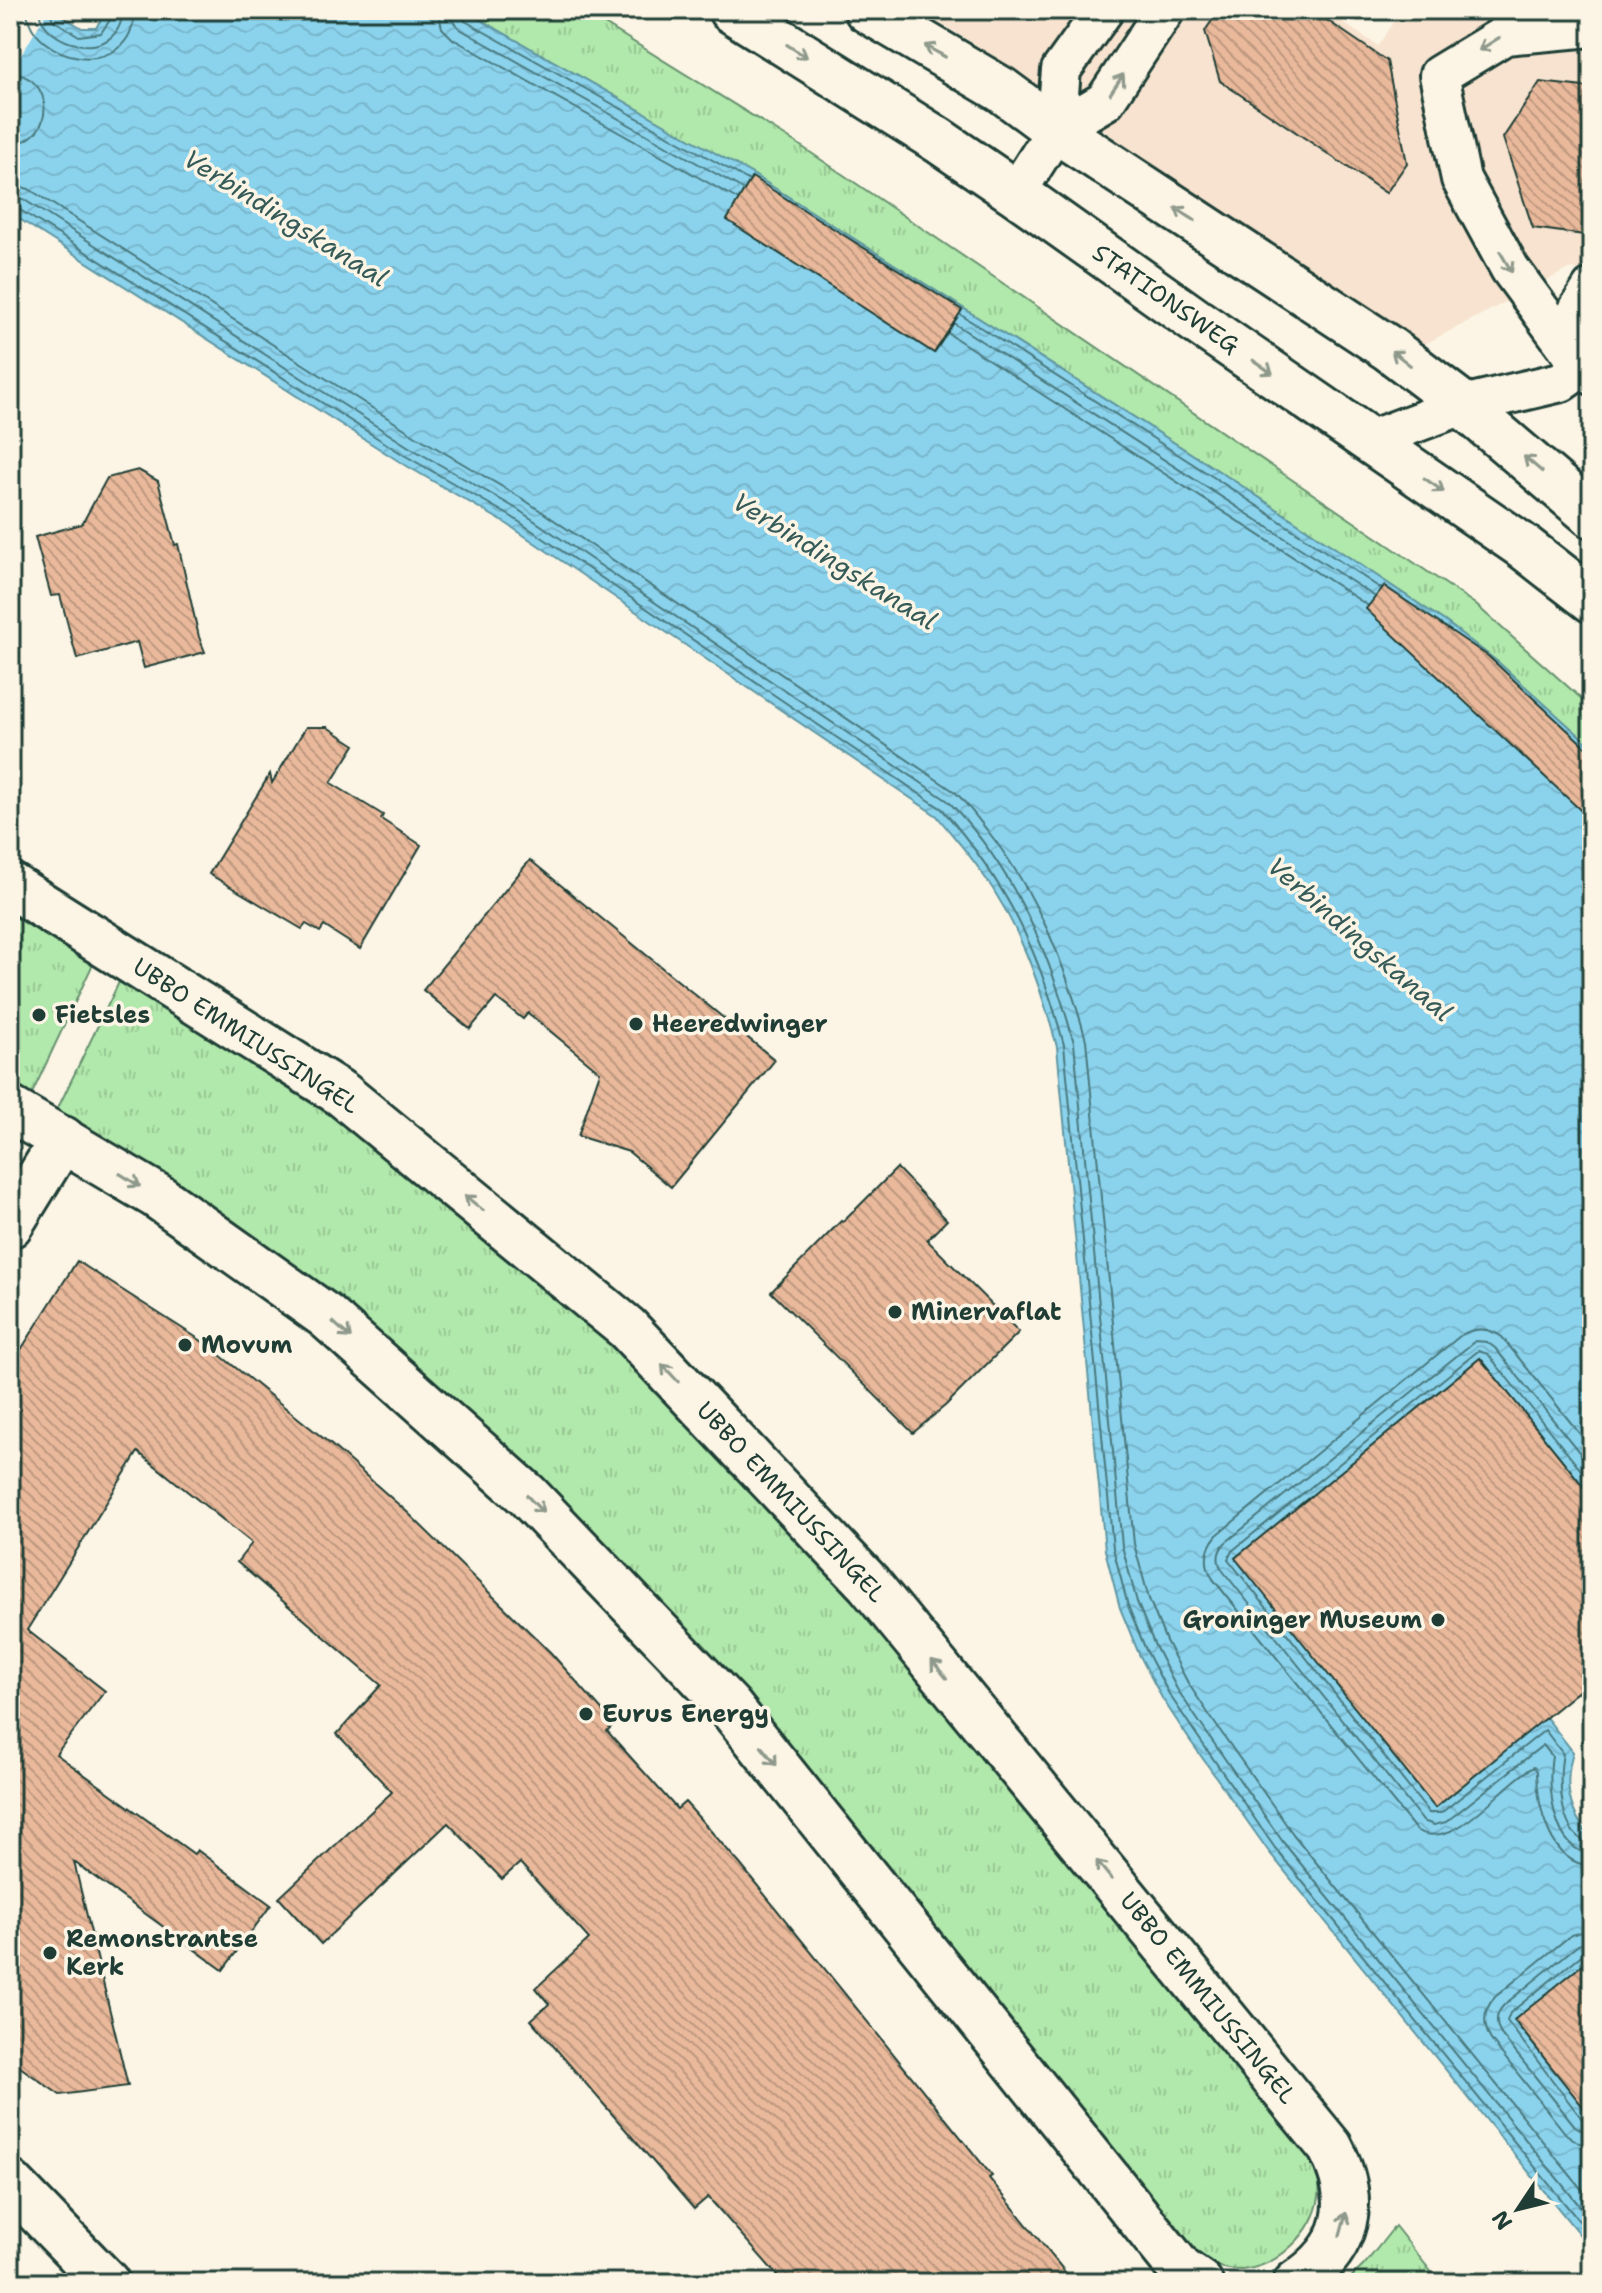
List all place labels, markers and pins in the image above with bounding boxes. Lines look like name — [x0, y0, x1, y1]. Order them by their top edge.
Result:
place label: Fietsles — [55, 999, 150, 1031]
marker: Fietsles — [30, 1006, 48, 1024]
place label: Heeredwinger — [652, 1008, 828, 1040]
marker: Heeredwinger — [627, 1015, 645, 1033]
place label: Minervaflat — [911, 1296, 1062, 1328]
marker: Minervaflat — [886, 1303, 904, 1321]
place label: Movum — [201, 1329, 292, 1361]
marker: Movum — [176, 1336, 194, 1354]
place label: Groninger Museum — [1183, 1604, 1422, 1636]
marker: Groninger Museum — [1429, 1611, 1447, 1629]
place label: Eurus Energy — [602, 1698, 769, 1730]
marker: Eurus Energy — [577, 1705, 595, 1723]
place label: Remonstrantse Kerk — [66, 1923, 258, 1983]
marker: Remonstrantse Kerk — [41, 1944, 59, 1962]

